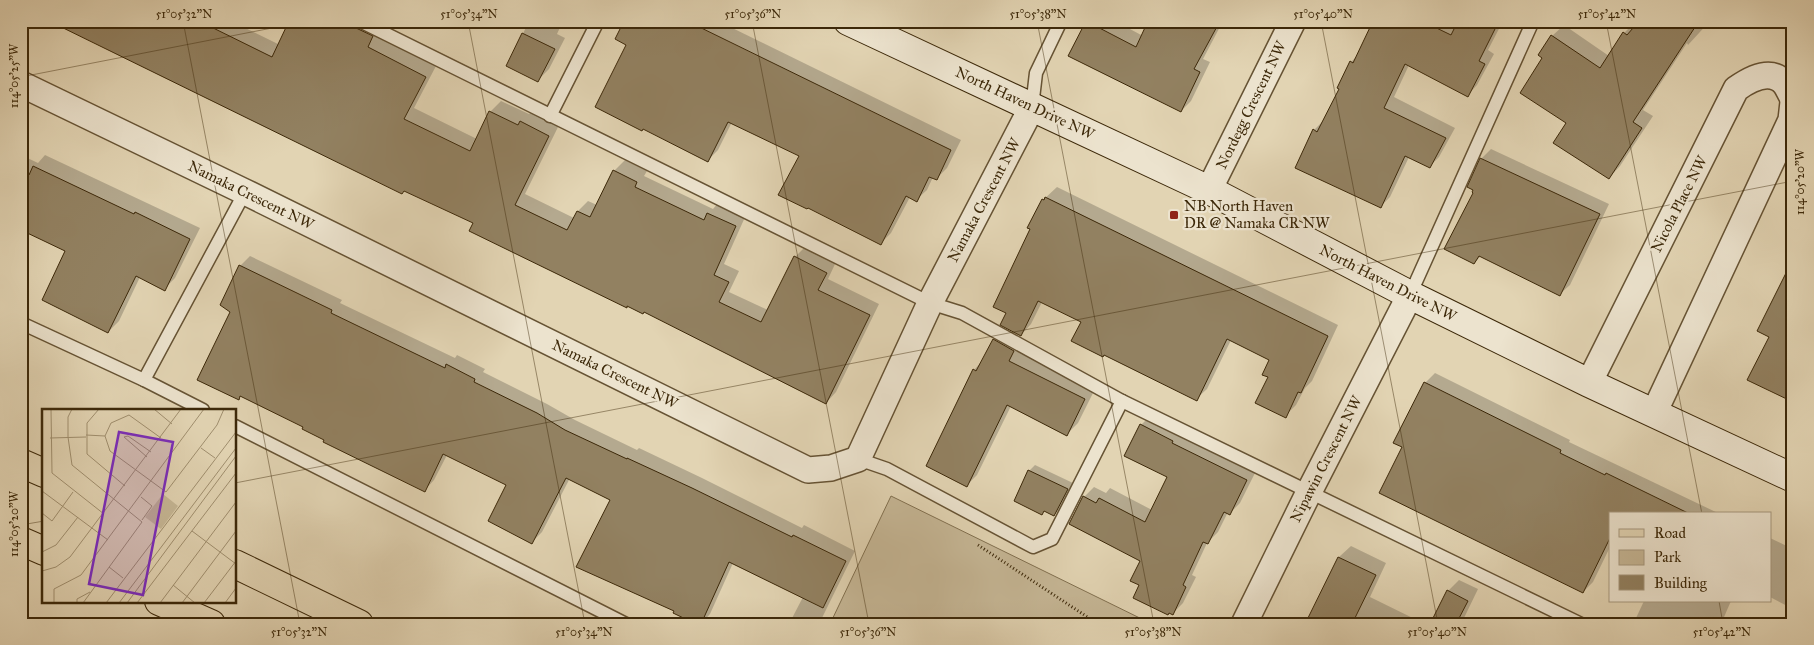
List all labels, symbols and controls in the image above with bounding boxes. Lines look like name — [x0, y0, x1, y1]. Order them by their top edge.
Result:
text: 51°05'32"N — [156, 7, 212, 21]
text: 51°05'34"N — [440, 7, 498, 21]
text: 51°05'36"N — [725, 7, 781, 21]
text: 51°05'38"N — [1009, 7, 1067, 21]
text: 51°05'40"N — [1293, 7, 1353, 21]
text: 51°05'42"N — [1578, 7, 1636, 21]
street label: Nordegg Crescent NW — [1212, 37, 1290, 172]
text: 114°05'25"W — [7, 43, 21, 108]
street label: North Haven Drive NW — [953, 63, 1098, 143]
street label: Namaka Crescent NW — [944, 134, 1025, 265]
text: 114°05'20"W — [1793, 148, 1807, 215]
street label: Nicola Place NW — [1647, 152, 1711, 255]
street label: Namaka Crescent NW — [185, 157, 318, 234]
place label: NB North Haven DR @ Namaka CR NW — [1184, 197, 1330, 232]
marker: NB North Haven DR @ Namaka CR NW — [1168, 209, 1180, 221]
street label: North Haven Drive NW — [1317, 241, 1460, 326]
street label: Namaka Crescent NW — [549, 336, 682, 413]
street label: Nipawin Crescent NW — [1286, 392, 1366, 525]
inset map — [42, 409, 236, 602]
text: 114°05'20"W — [7, 490, 21, 557]
legend — [1609, 512, 1772, 602]
text: Road — [1654, 524, 1686, 542]
text: Park — [1654, 548, 1681, 566]
text: Building — [1654, 574, 1708, 592]
text: 51°05'32"N — [271, 625, 327, 639]
text: 51°05'34"N — [555, 625, 613, 639]
text: 51°05'36"N — [840, 625, 896, 639]
text: 51°05'38"N — [1124, 625, 1182, 639]
text: 51°05'40"N — [1407, 625, 1467, 639]
text: 51°05'42"N — [1693, 625, 1751, 639]

